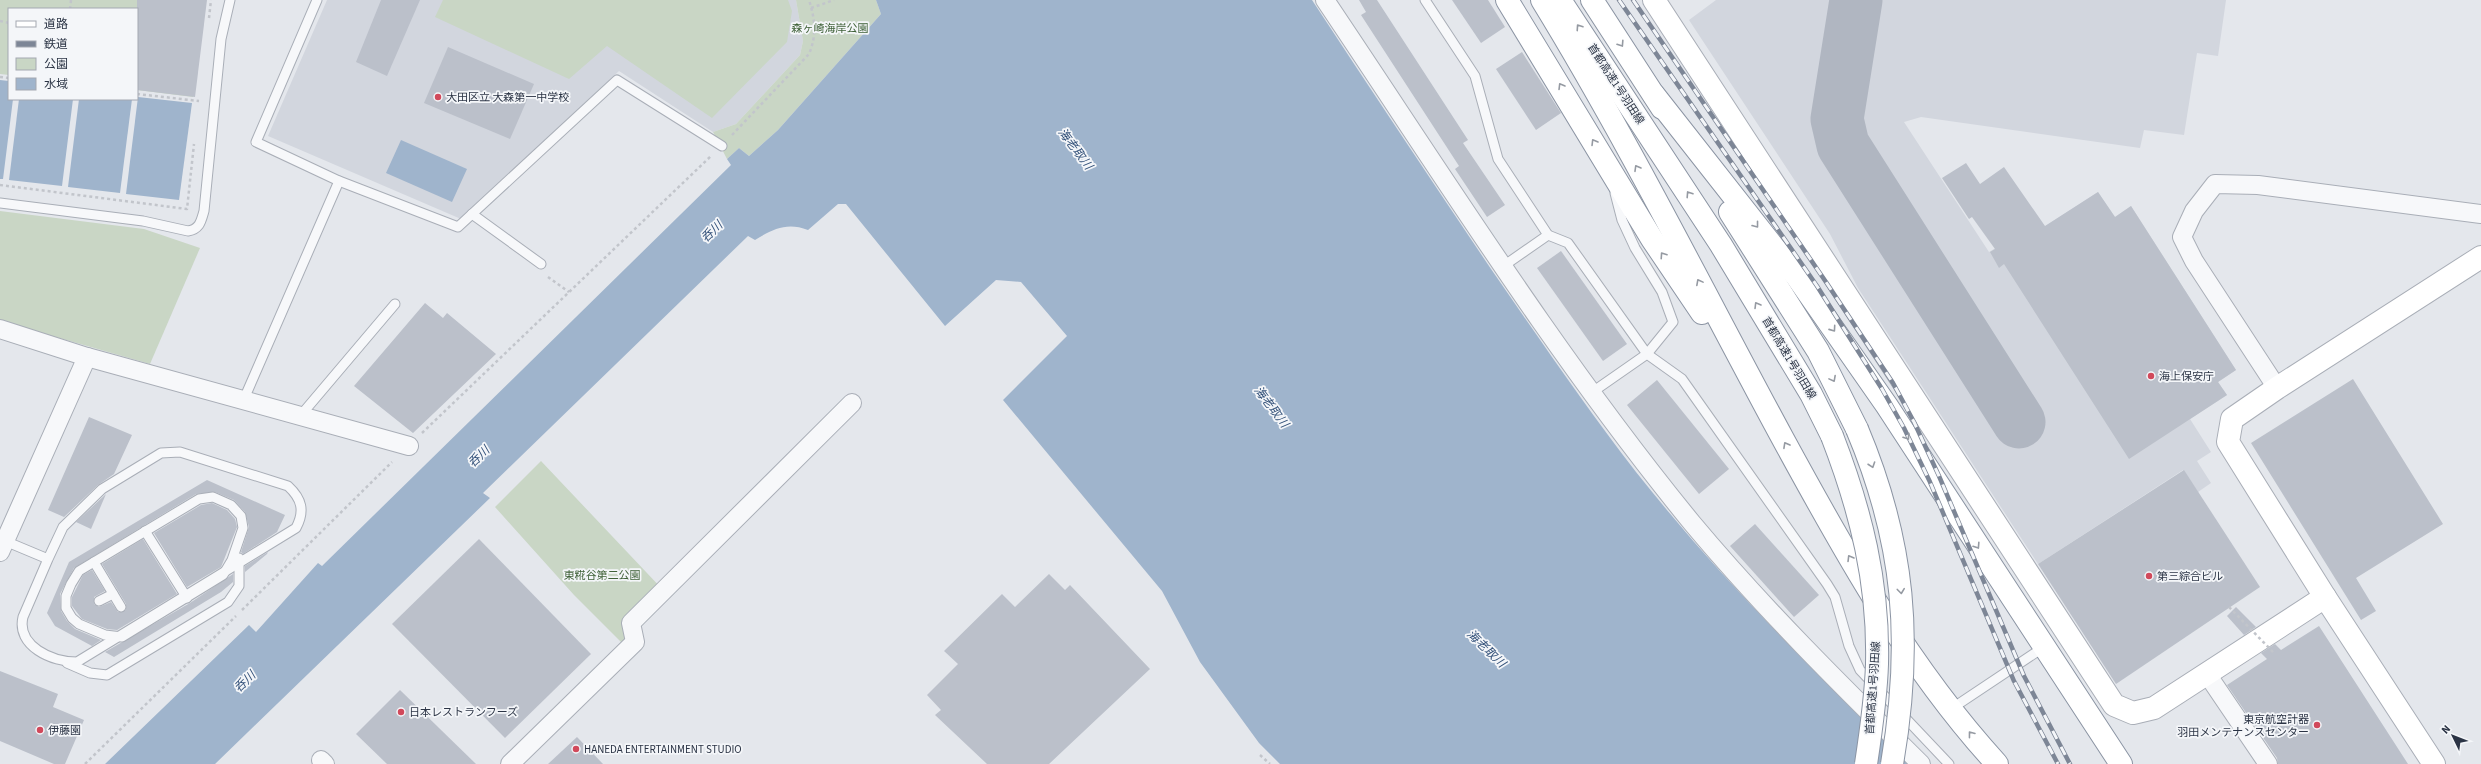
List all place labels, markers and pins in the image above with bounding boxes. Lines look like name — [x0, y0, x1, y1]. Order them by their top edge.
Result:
place label: 大田区立 大森第一中学校 — [446, 90, 569, 105]
marker: 大田区立 大森第一中学校 — [433, 92, 443, 102]
place label: 海上保安庁 — [2159, 369, 2214, 384]
marker: 海上保安庁 — [2146, 371, 2156, 381]
place label: 第三綜合ビル — [2157, 569, 2223, 584]
marker: 第三綜合ビル — [2144, 571, 2154, 581]
place label: 日本レストランフーズ — [409, 705, 518, 720]
marker: 日本レストランフーズ — [396, 707, 406, 717]
place label: 東京航空計器 羽田メンテナンスセンター — [2177, 712, 2309, 740]
marker: 東京航空計器 羽田メンテナンスセンター — [2312, 720, 2322, 730]
place label: 伊藤園 — [48, 723, 81, 738]
marker: 伊藤園 — [35, 725, 45, 735]
place label: HANEDA ENTERTAINMENT STUDIO — [584, 742, 742, 757]
marker: HANEDA ENTERTAINMENT STUDIO — [571, 744, 581, 754]

